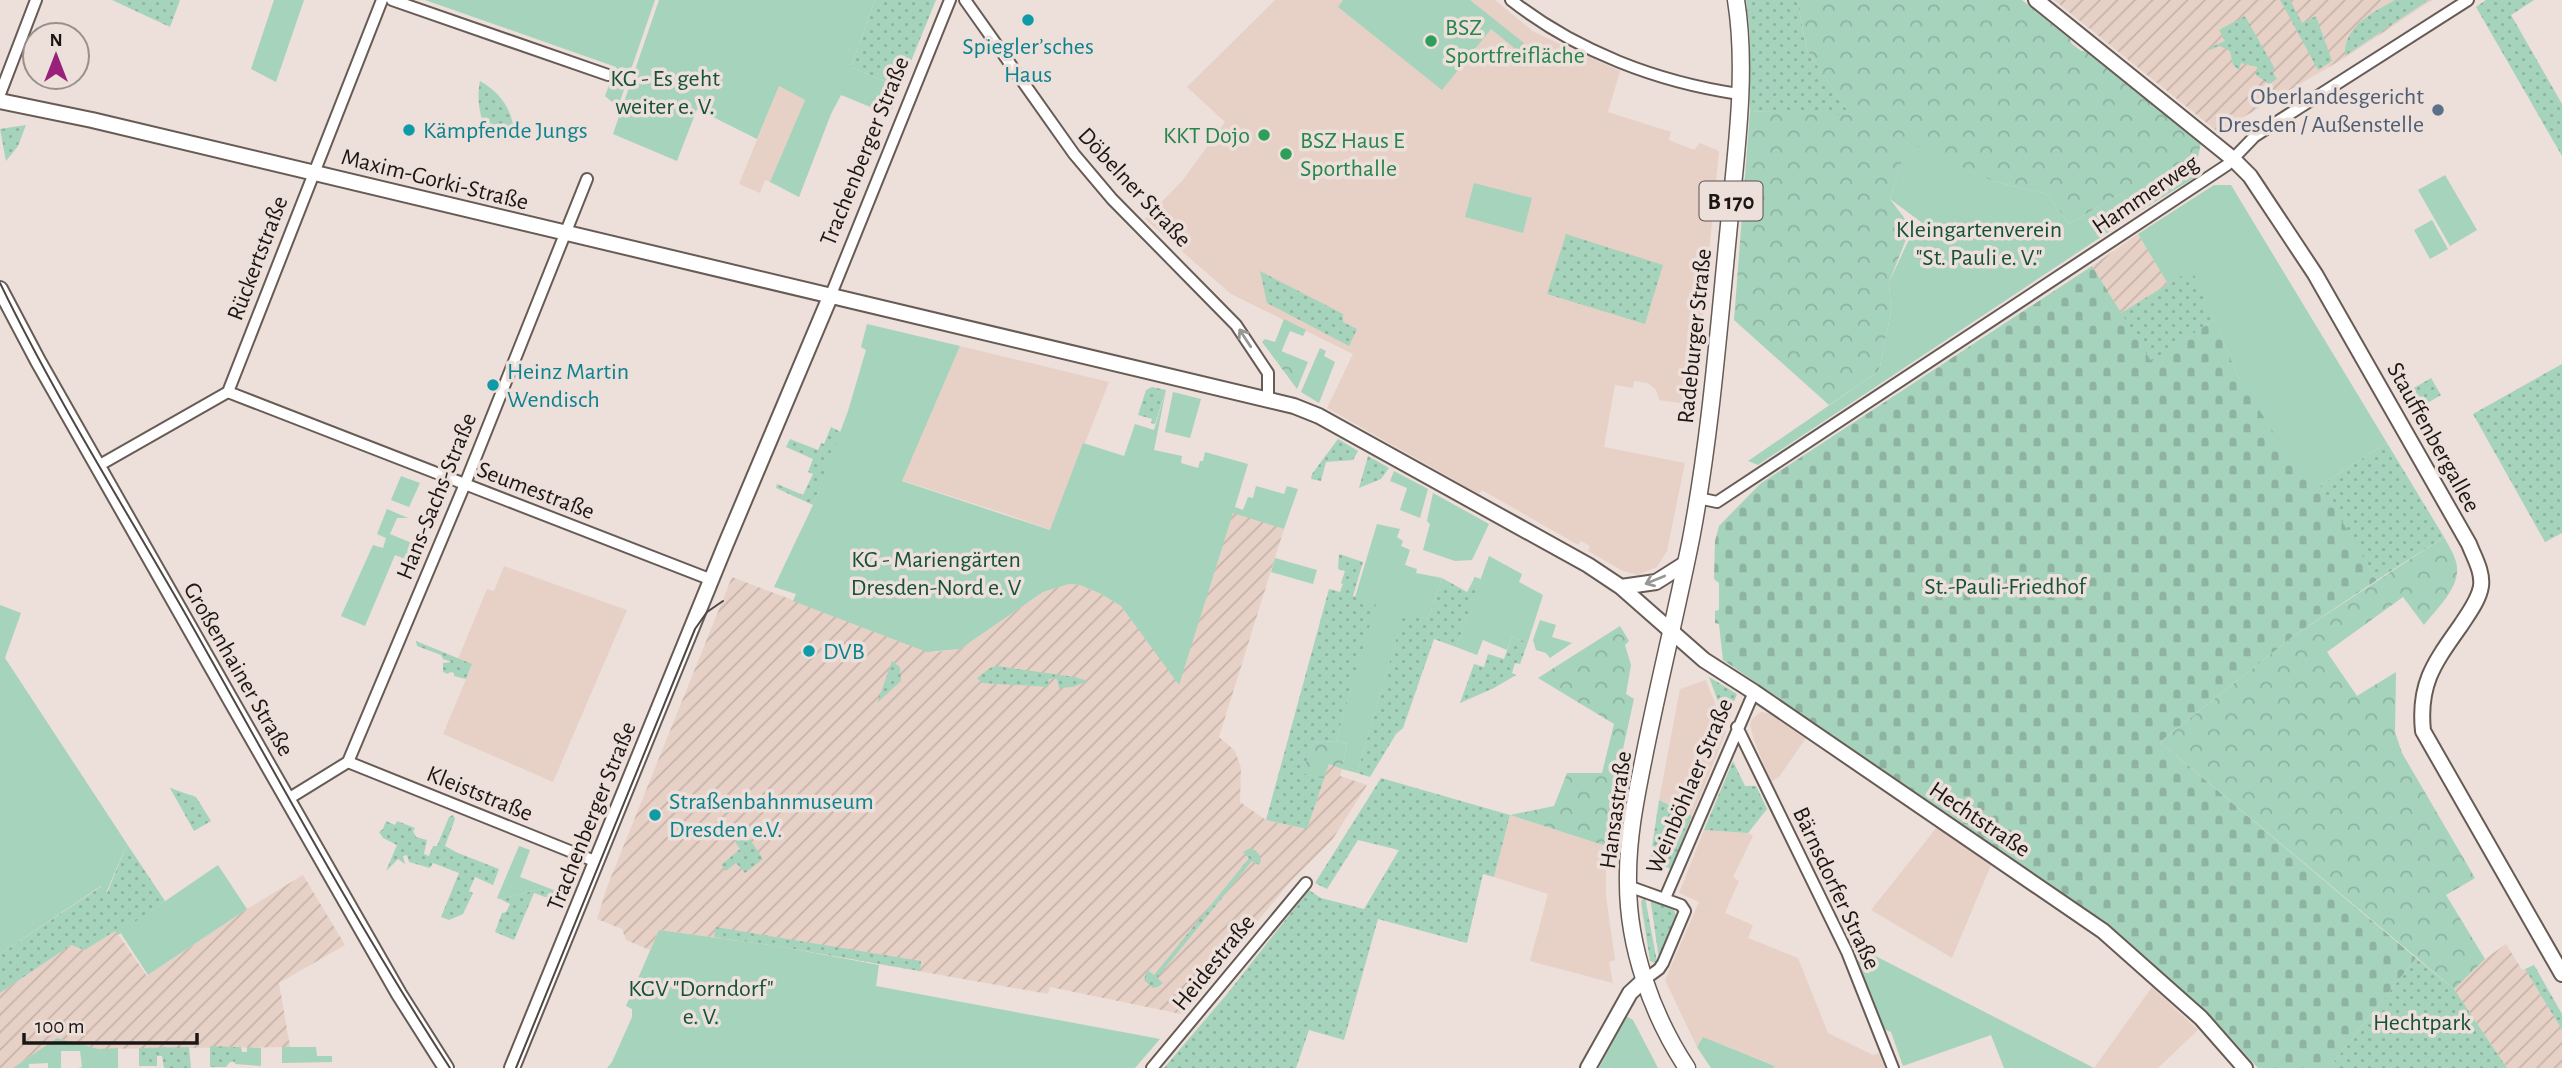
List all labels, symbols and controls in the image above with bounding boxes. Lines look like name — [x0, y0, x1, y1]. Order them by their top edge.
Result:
marker: Spiegler’sches Haus — [1020, 12, 1036, 28]
place label: BSZ Sportfreifläche — [1445, 16, 1585, 68]
north arrow — [21, 21, 91, 91]
text: N — [49, 31, 63, 50]
marker: BSZ Sportfreifläche — [1423, 33, 1439, 49]
place label: Spiegler’sches Haus — [962, 35, 1094, 87]
street label: Trachenberger Straße — [816, 53, 914, 249]
park label: KG - Es geht weiter e. V. — [610, 67, 720, 119]
place label: Oberlandesgericht Dresden / Außenstelle — [2218, 85, 2424, 137]
marker: Oberlandesgericht Dresden / Außenstelle — [2430, 102, 2446, 118]
place label: Kämpfende Jungs — [423, 119, 588, 143]
marker: Kämpfende Jungs — [401, 122, 417, 138]
street label: Döbelner Straße — [1073, 123, 1195, 252]
place label: KKT Dojo — [1163, 124, 1250, 148]
marker: KKT Dojo — [1256, 127, 1272, 143]
place label: BSZ Haus E Sporthalle — [1300, 129, 1405, 181]
street label: Maxim-Gorki-Straße — [339, 145, 531, 215]
marker: BSZ Haus E Sporthalle — [1278, 146, 1294, 162]
street label: Hammerweg — [2088, 150, 2203, 239]
road number: B 170 — [1700, 182, 1762, 220]
street label: Rückertstraße — [223, 193, 293, 324]
park label: Kleingartenverein "St. Pauli e. V." — [1896, 218, 2062, 270]
street label: Radeburger Straße — [1674, 247, 1716, 425]
one-way arrow — [1238, 329, 1252, 349]
street label: Stauffenbergallee — [2382, 359, 2484, 516]
place label: Heinz Martin Wendisch — [507, 360, 629, 412]
marker: Heinz Martin Wendisch — [485, 377, 501, 393]
street label: Hans-Sachs-Straße — [393, 410, 481, 583]
street label: Seumestraße — [474, 458, 598, 524]
park label: KG - Mariengärten Dresden-Nord e. V — [851, 548, 1022, 600]
one-way arrow — [1645, 575, 1667, 588]
park label: St.-Pauli-Friedhof — [1924, 575, 2088, 599]
street label: Großenhainer Straße — [179, 578, 298, 761]
place label: DVB — [823, 640, 865, 664]
marker: DVB — [801, 643, 817, 659]
street label: Weinböhlaer Straße — [1642, 695, 1738, 878]
street label: Trachenberger Straße — [543, 718, 641, 914]
street label: Hansastraße — [1596, 750, 1636, 871]
street label: Kleiststraße — [423, 762, 536, 826]
street label: Hechtstraße — [1925, 777, 2034, 862]
place label: Straßenbahnmuseum Dresden e.V. — [669, 790, 874, 842]
street label: Bärnsdorfer Straße — [1788, 804, 1884, 973]
marker: Straßenbahnmuseum Dresden e.V. — [647, 807, 663, 823]
street label: Heidestraße — [1168, 910, 1260, 1015]
park label: KGV "Dorndorf" e. V. — [628, 977, 774, 1029]
scale bar — [24, 1002, 198, 1046]
park label: Hechtpark — [2373, 1011, 2471, 1035]
text: 100 m — [35, 1016, 85, 1037]

